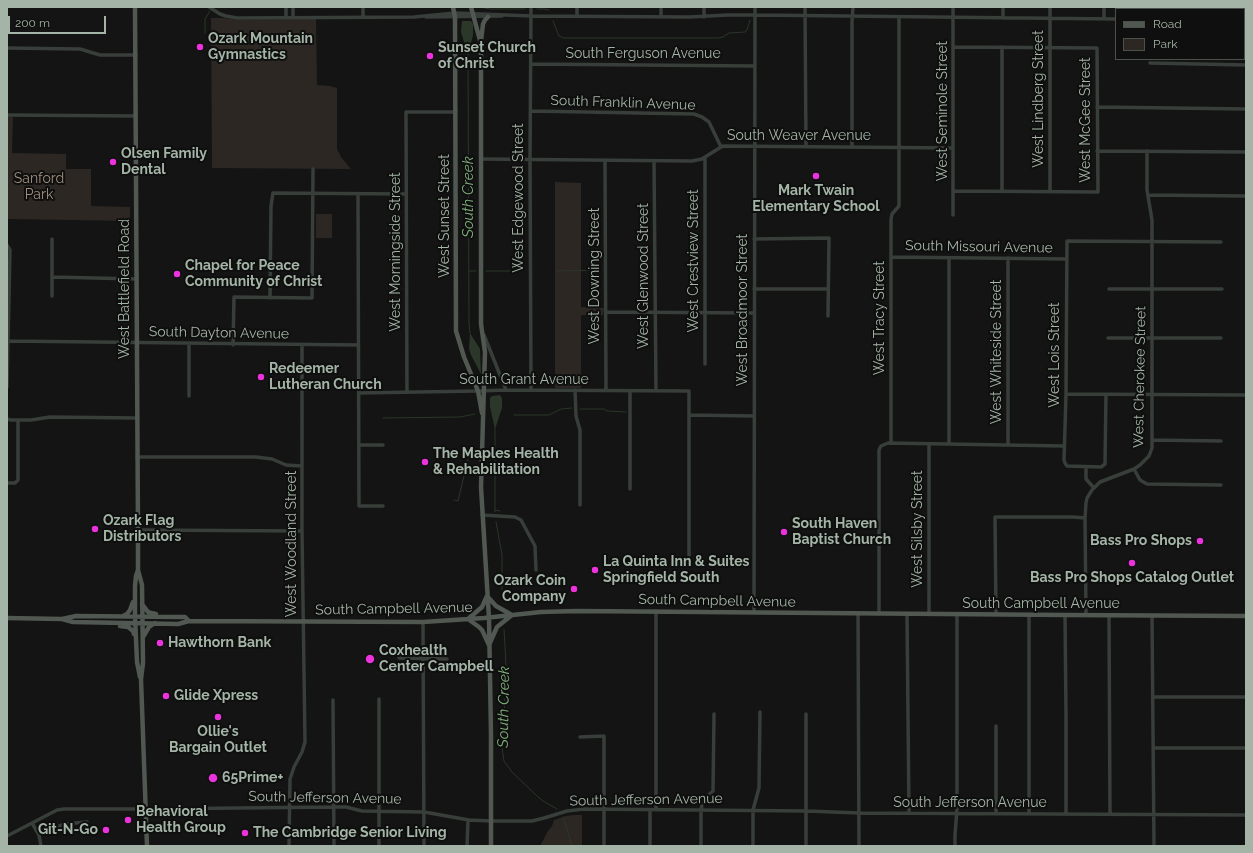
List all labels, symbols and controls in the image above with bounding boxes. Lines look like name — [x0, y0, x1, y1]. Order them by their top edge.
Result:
scale bar — [10, 8, 108, 34]
legend — [1115, 8, 1245, 60]
text: 200 m — [15, 16, 50, 30]
text: Road — [1153, 17, 1182, 31]
street label: West Lindberg Street — [1031, 30, 1047, 168]
place label: Ozark Mountain Gymnastics — [208, 31, 313, 64]
text: Park — [1153, 37, 1178, 51]
place label: Sunset Church of Christ — [438, 40, 536, 72]
street label: West Seminole Street — [935, 41, 951, 181]
marker: Ozark Mountain Gymnastics — [195, 42, 205, 52]
street label: South Ferguson Avenue — [565, 46, 721, 62]
marker: Sunset Church of Christ — [425, 51, 435, 61]
street label: West McGee Street — [1078, 57, 1094, 183]
street label: South Franklin Avenue — [550, 92, 696, 114]
street label: West Edgewood Street — [511, 123, 527, 273]
street label: South Weaver Avenue — [727, 128, 871, 144]
place label: Olsen Family Dental — [121, 146, 207, 178]
street label: West Sunset Street — [437, 154, 453, 278]
water label: South Creek — [459, 156, 477, 238]
marker: Olsen Family Dental — [108, 157, 118, 167]
park label: Sanford Park — [14, 171, 64, 204]
marker: Mark Twain Elementary School — [811, 171, 821, 181]
street label: West Morningside Street — [388, 172, 404, 332]
place label: Mark Twain Elementary School — [752, 183, 880, 216]
street label: West Crestview Street — [686, 189, 702, 333]
street label: West Glenwood Street — [636, 203, 652, 349]
street label: West Downing Street — [587, 208, 603, 344]
street label: West Battlefield Road — [117, 219, 133, 359]
street label: West Broadmoor Street — [735, 234, 751, 386]
street label: South Missouri Avenue — [905, 237, 1053, 257]
place label: Chapel for Peace Community of Christ — [185, 258, 322, 290]
street label: West Tracy Street — [872, 261, 888, 375]
marker: Chapel for Peace Community of Christ — [172, 269, 182, 279]
street label: West Whiteside Street — [989, 280, 1005, 424]
street label: West Lois Street — [1047, 302, 1063, 408]
street label: West Cherokee Street — [1130, 306, 1150, 448]
street label: South Dayton Avenue — [149, 323, 289, 343]
place label: Redeemer Lutheran Church — [269, 361, 382, 394]
marker: Redeemer Lutheran Church — [256, 372, 266, 382]
street label: South Grant Avenue — [459, 372, 589, 388]
place label: The Maples Health & Rehabilitation — [433, 446, 559, 478]
marker: The Maples Health & Rehabilitation — [420, 457, 430, 467]
street label: West Silsby Street — [910, 470, 926, 588]
street label: West Woodland Street — [284, 471, 300, 617]
place label: Ozark Flag Distributors — [103, 513, 181, 546]
place label: South Haven Baptist Church — [792, 516, 891, 548]
marker: Ozark Flag Distributors — [90, 524, 100, 534]
marker: South Haven Baptist Church — [779, 527, 789, 537]
place label: Bass Pro Shops — [1090, 533, 1192, 549]
marker: Bass Pro Shops — [1195, 536, 1205, 546]
place label: La Quinta Inn & Suites Springfield South — [603, 554, 750, 586]
marker: Bass Pro Shops Catalog Outlet — [1127, 558, 1137, 568]
marker: La Quinta Inn & Suites Springfield South — [590, 565, 600, 575]
place label: Bass Pro Shops Catalog Outlet — [1030, 570, 1234, 586]
place label: Ozark Coin Company — [494, 573, 566, 606]
marker: Ozark Coin Company — [569, 584, 579, 594]
street label: South Campbell Avenue — [638, 591, 796, 611]
street label: South Campbell Avenue — [962, 596, 1120, 612]
street label: South Campbell Avenue — [315, 599, 473, 619]
place label: Hawthorn Bank — [168, 635, 271, 651]
marker: Hawthorn Bank — [155, 638, 165, 648]
place label: Coxhealth Center Campbell — [379, 643, 494, 676]
marker: Coxhealth Center Campbell — [364, 653, 376, 665]
water label: South Creek — [494, 666, 514, 748]
place label: Glide Xpress — [174, 688, 258, 704]
marker: Glide Xpress — [161, 691, 171, 701]
marker: Ollie's Bargain Outlet — [213, 712, 223, 722]
place label: Ollie's Bargain Outlet — [169, 724, 267, 756]
place label: 65Prime+ — [222, 770, 283, 786]
marker: 65Prime+ — [207, 772, 219, 784]
street label: South Jefferson Avenue — [248, 788, 402, 808]
street label: South Jefferson Avenue — [569, 790, 723, 810]
street label: South Jefferson Avenue — [893, 795, 1047, 811]
place label: Behavioral Health Group — [136, 804, 226, 836]
marker: Behavioral Health Group — [123, 815, 133, 825]
place label: Git-N-Go — [38, 822, 98, 838]
marker: Git-N-Go — [101, 825, 111, 835]
place label: The Cambridge Senior Living — [253, 825, 447, 841]
marker: The Cambridge Senior Living — [240, 828, 250, 838]

